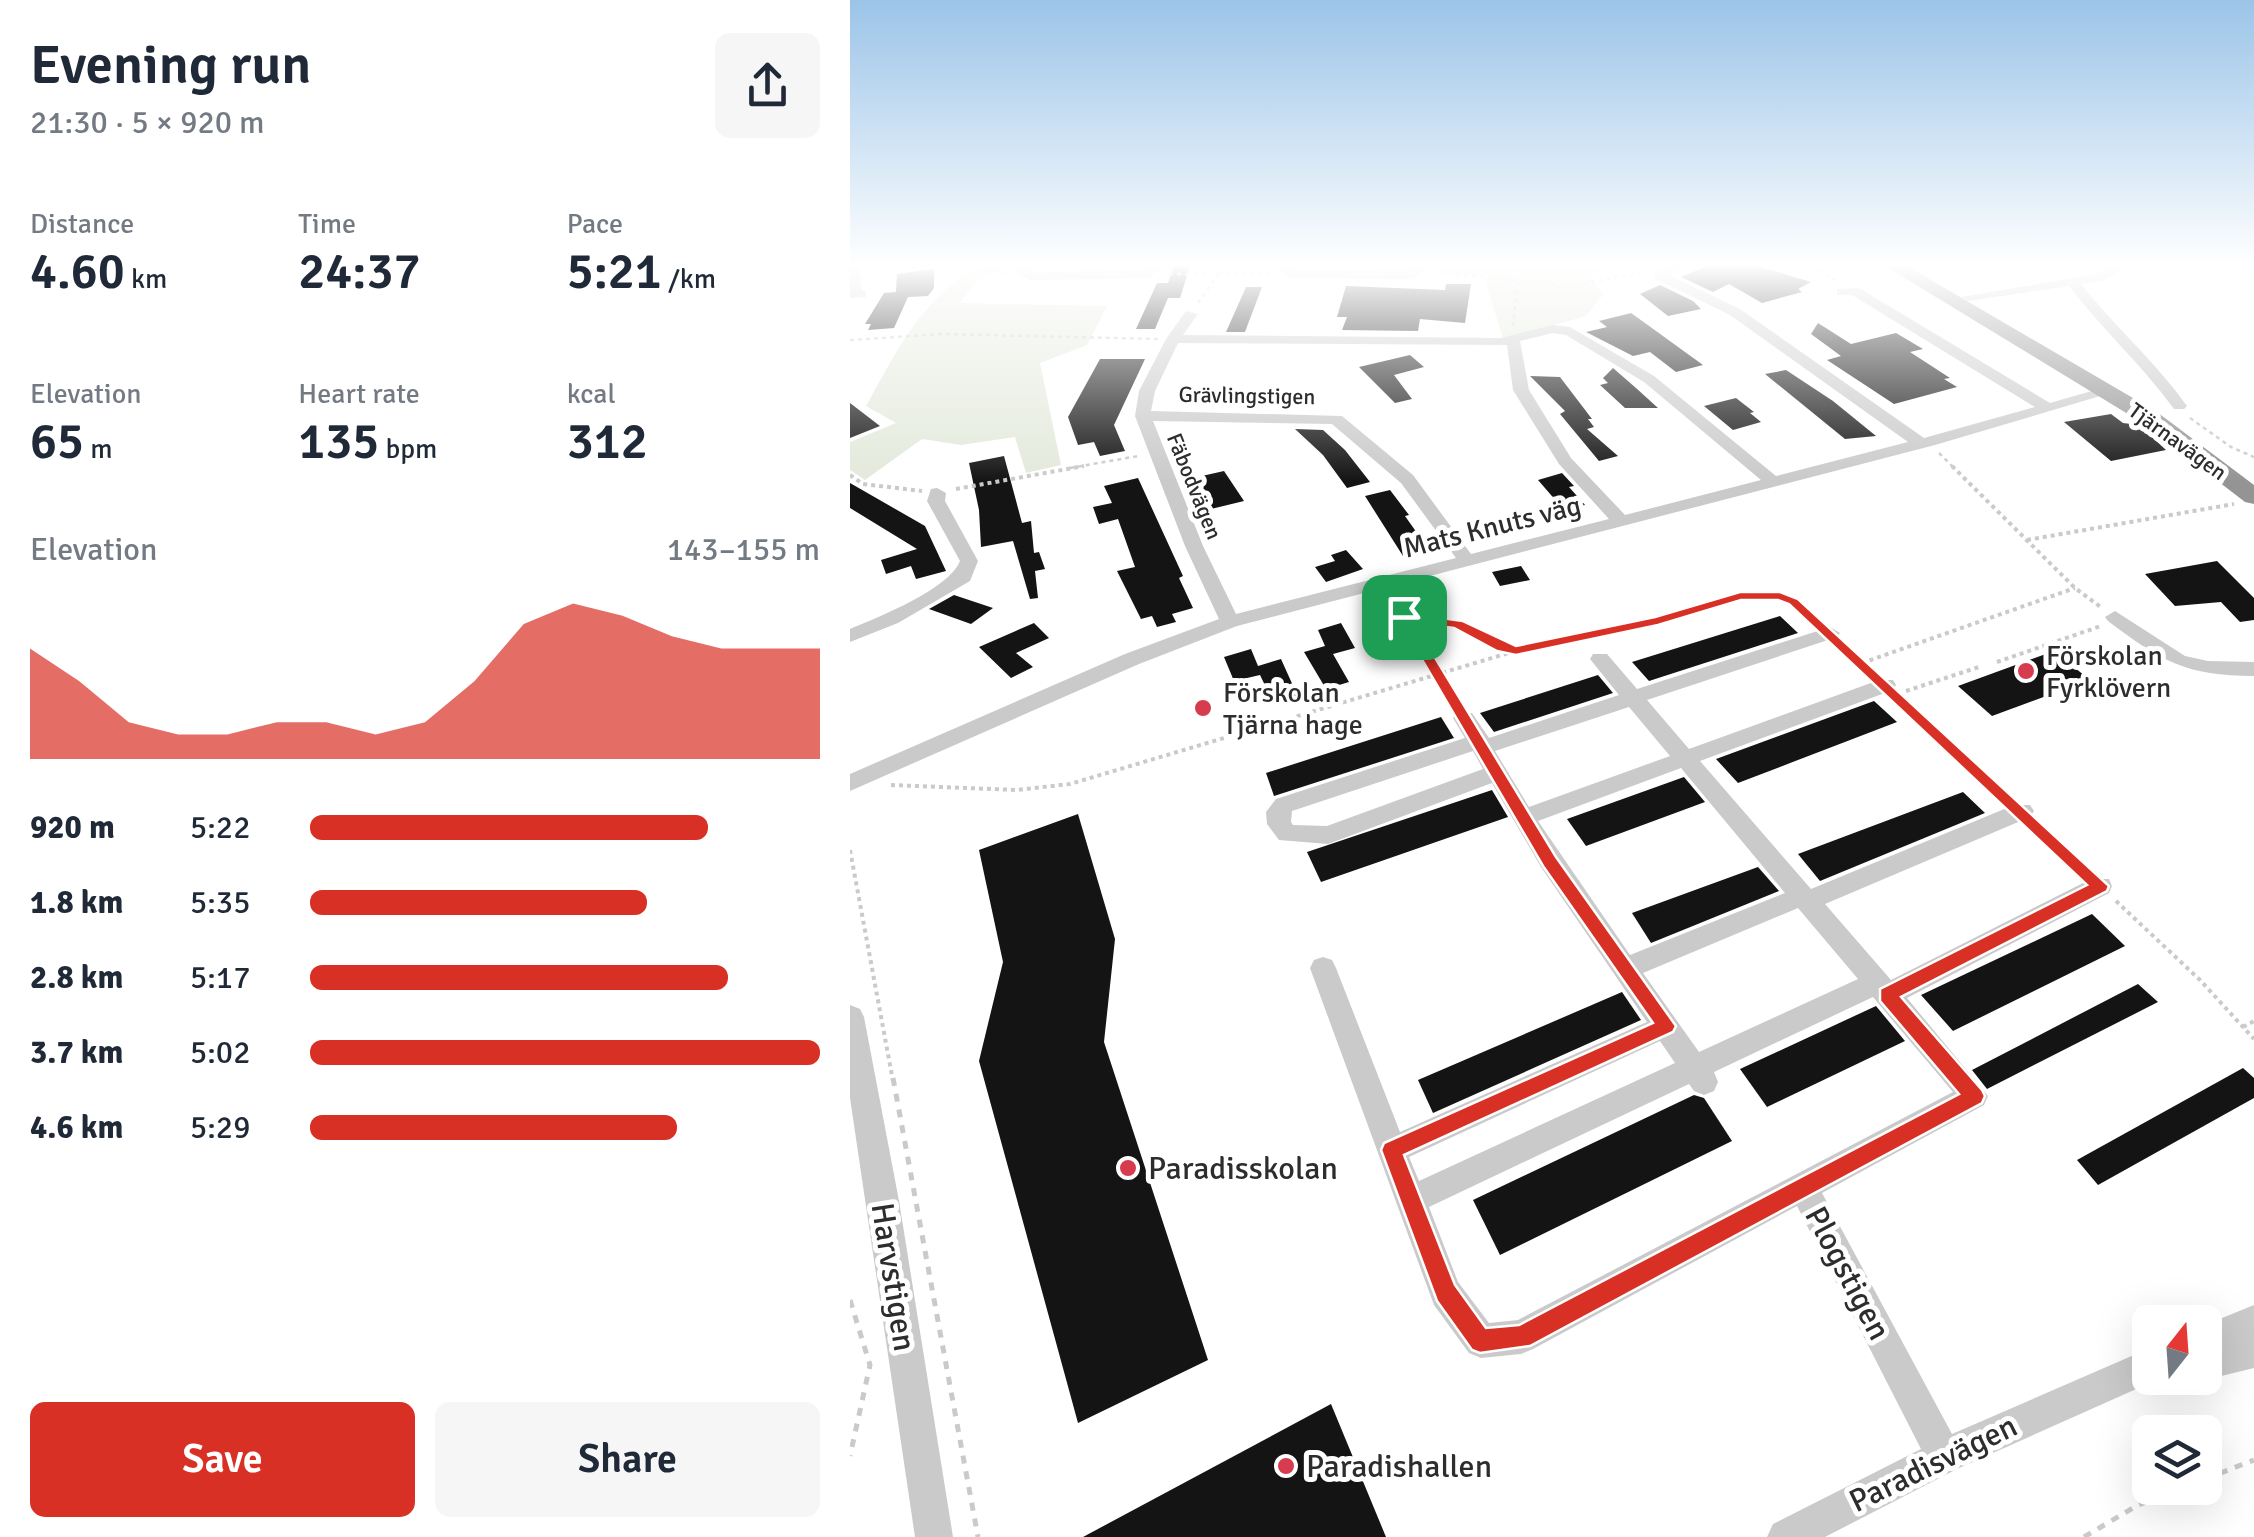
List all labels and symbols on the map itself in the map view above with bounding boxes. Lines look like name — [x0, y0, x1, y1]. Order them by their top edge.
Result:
street label: Grävlingstigen — [1178, 381, 1316, 410]
street label: Tjärnavägen — [2123, 397, 2232, 486]
street label: Fäbodvägen — [1161, 429, 1228, 543]
street label: Mats Knuts väg — [1400, 488, 1585, 565]
pin — [1362, 575, 1447, 660]
place label: Förskolan Fyrklövern — [2046, 639, 2171, 705]
marker: Förskolan Fyrklövern — [2015, 660, 2037, 682]
place label: Förskolan Tjärna hage — [1223, 676, 1363, 742]
marker: Förskolan Tjärna hage — [1192, 697, 1214, 719]
place label: Paradisskolan — [1148, 1149, 1338, 1188]
marker: Paradisskolan — [1117, 1157, 1139, 1179]
street label: Harvstigen — [863, 1200, 924, 1354]
street label: Plogstigen — [1796, 1200, 1899, 1347]
north arrow — [2132, 1305, 2222, 1395]
street label: Paradisvägen — [1843, 1406, 2023, 1521]
place label: Paradishallen — [1306, 1447, 1492, 1486]
marker: Paradishallen — [1275, 1455, 1297, 1477]

